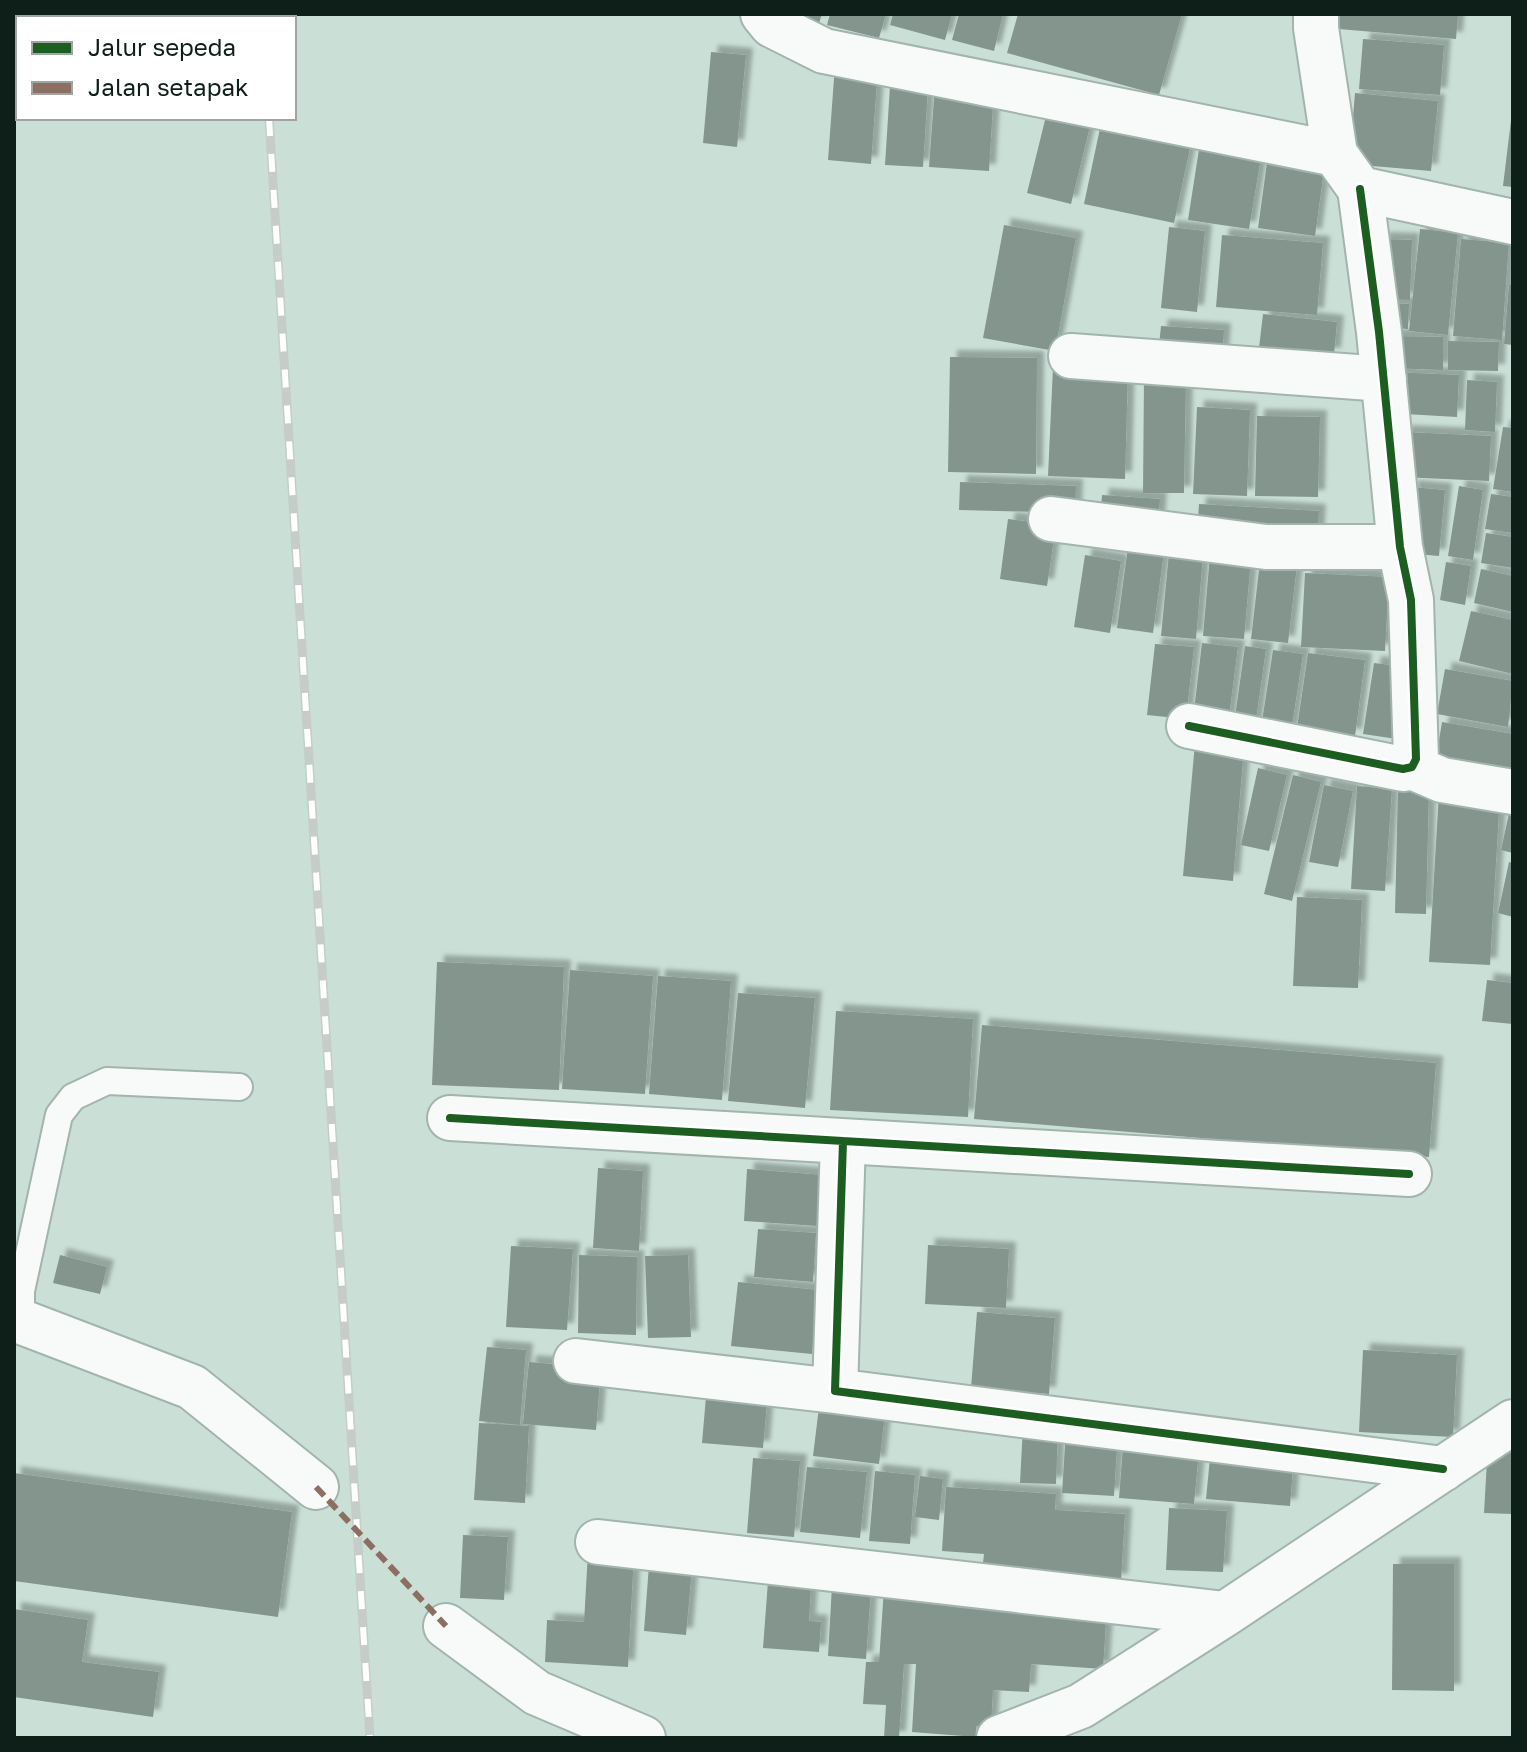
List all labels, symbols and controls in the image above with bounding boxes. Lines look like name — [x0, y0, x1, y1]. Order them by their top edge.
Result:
legend — [16, 16, 296, 120]
text: Jalur sepeda — [88, 32, 236, 61]
text: Jalan setapak — [88, 72, 249, 101]

